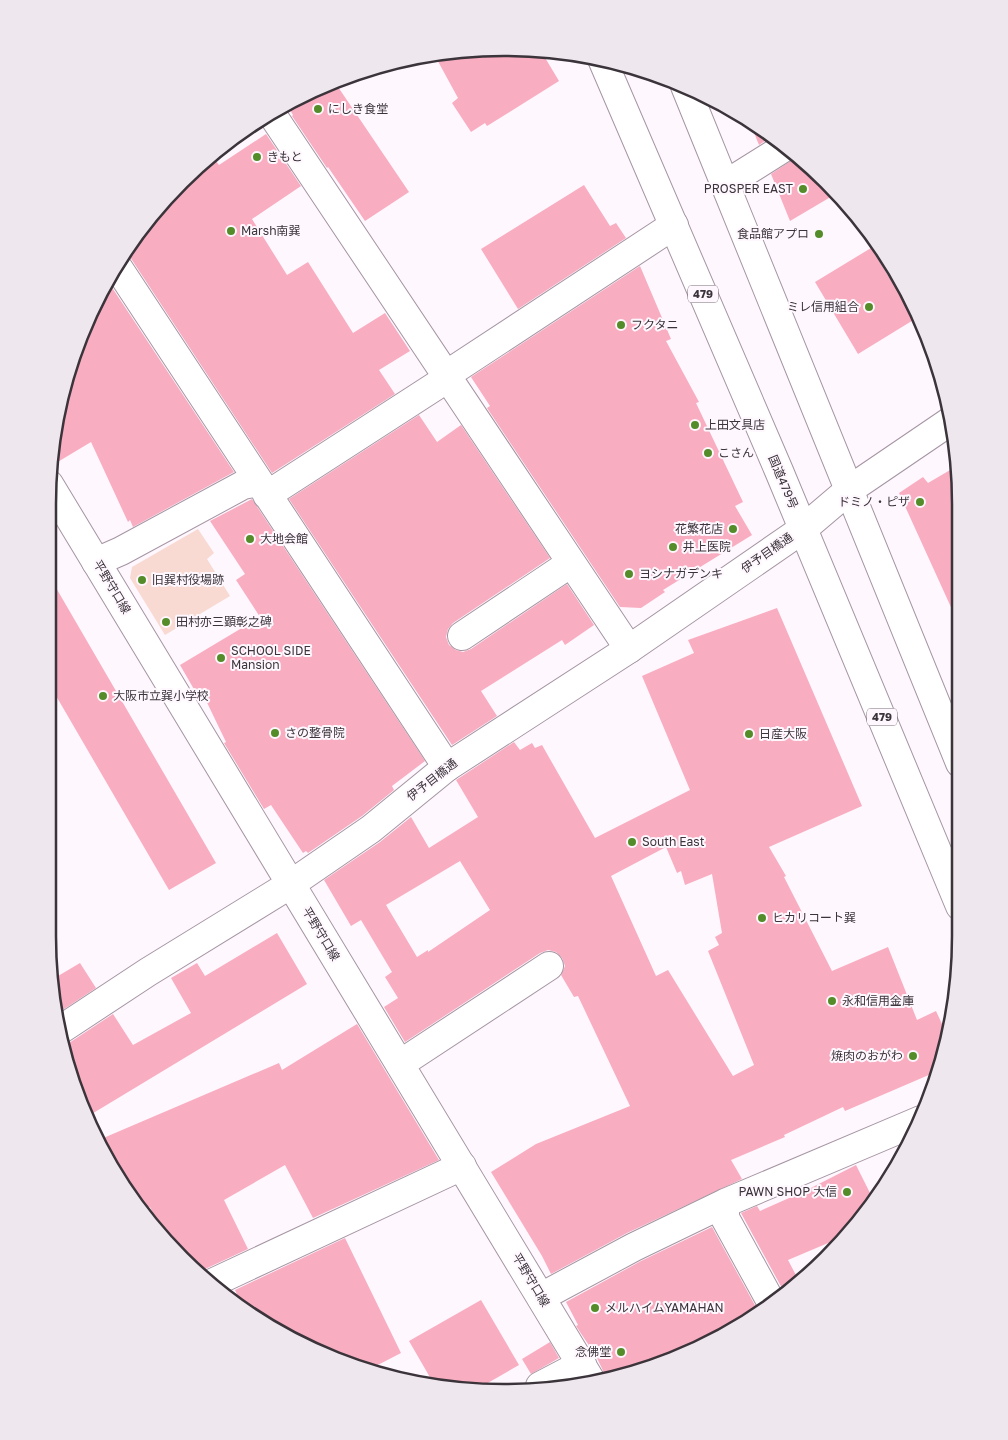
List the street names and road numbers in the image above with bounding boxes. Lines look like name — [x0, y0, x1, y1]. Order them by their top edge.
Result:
road number: 479 — [688, 286, 718, 302]
street label: 国道479号 — [765, 453, 801, 511]
street label: 伊予目橋通 — [738, 529, 796, 576]
street label: 平野守口線 — [91, 557, 134, 616]
road number: 479 — [867, 709, 897, 726]
street label: 伊予目橋通 — [403, 755, 460, 804]
street label: 平野守口線 — [300, 904, 343, 963]
street label: 平野守口線 — [510, 1250, 553, 1309]

